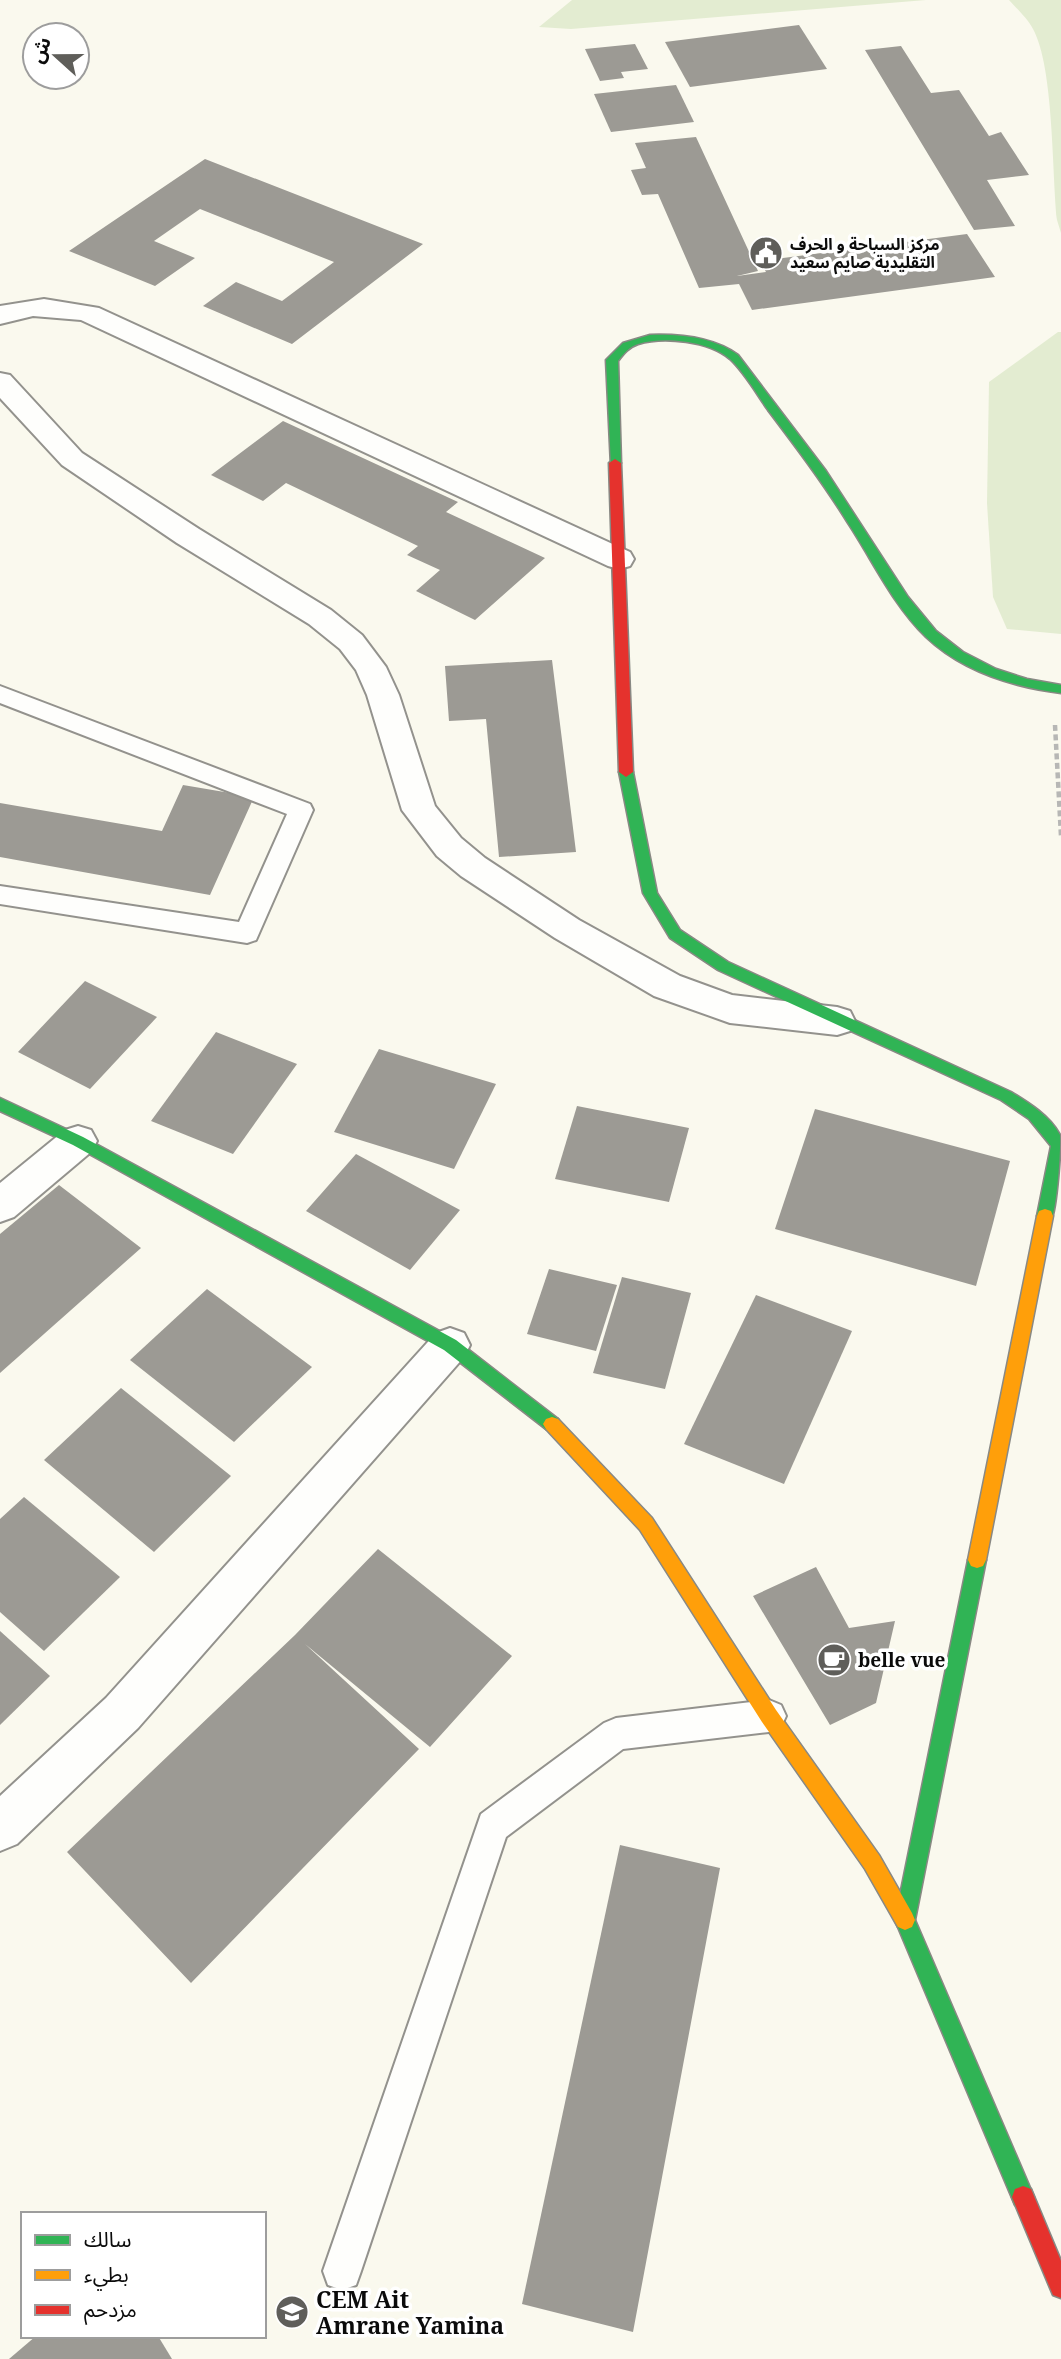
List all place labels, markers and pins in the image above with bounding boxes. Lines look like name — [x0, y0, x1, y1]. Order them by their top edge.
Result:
place label: مركز السياحة و الحرف التقليدية صايم سعيد — [790, 233, 940, 275]
public building icon: مركز السياحة و الحرف التقليدية صايم سعيد — [747, 234, 785, 272]
cafe icon: belle vue — [815, 1641, 853, 1679]
place label: belle vue — [858, 1647, 946, 1673]
place label: CEM Ait Amrane Yamina — [316, 2283, 504, 2341]
school or university icon: CEM Ait Amrane Yamina — [273, 2293, 311, 2331]

